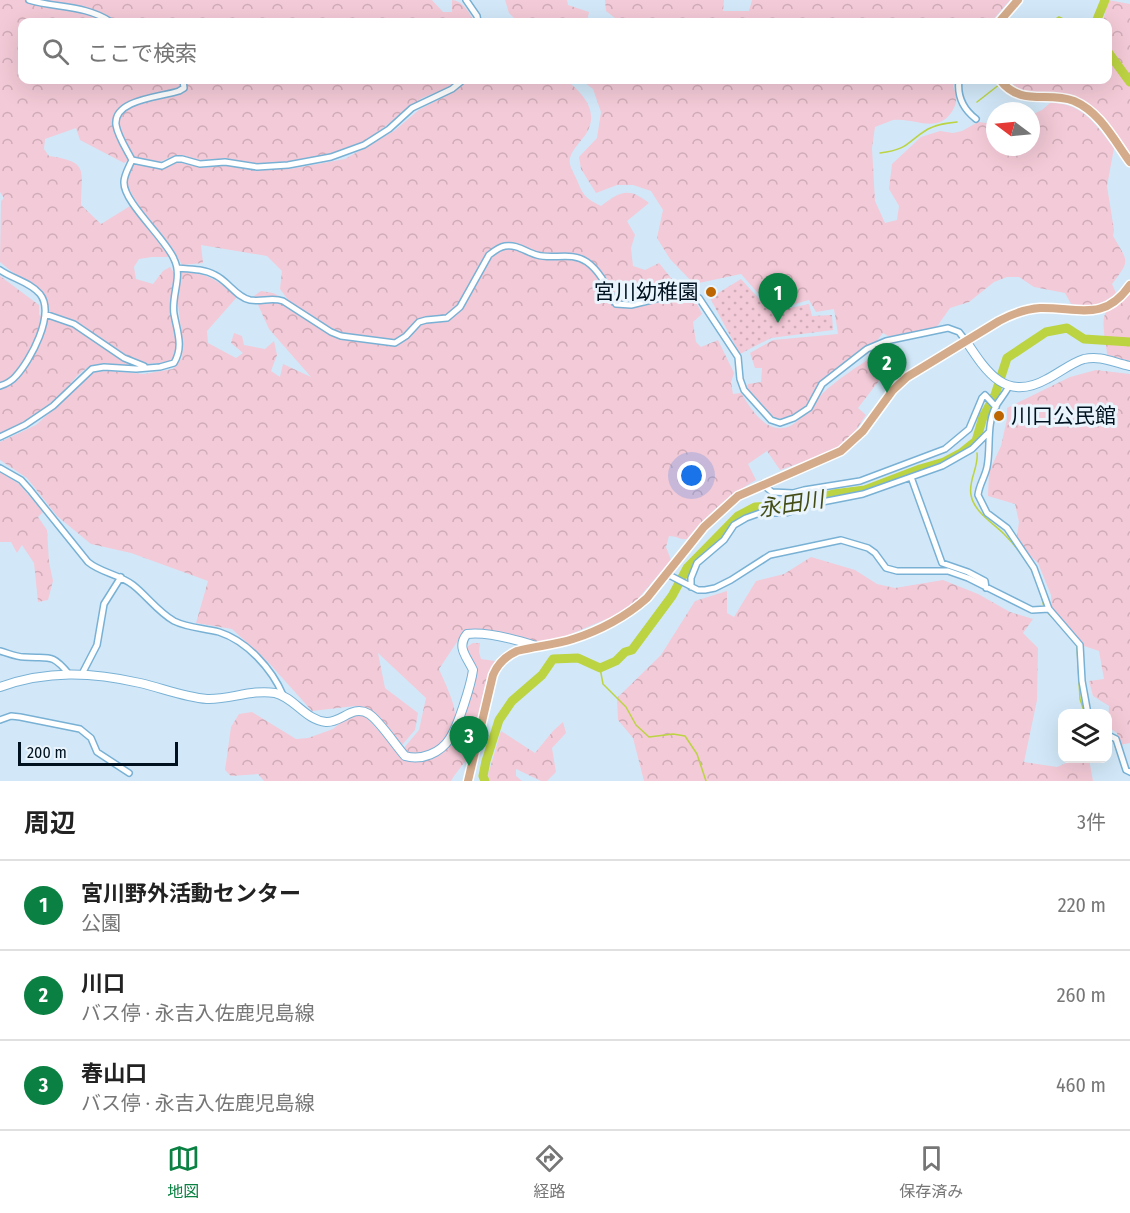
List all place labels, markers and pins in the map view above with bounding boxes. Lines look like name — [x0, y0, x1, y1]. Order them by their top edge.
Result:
pin: 1 — [758, 274, 798, 323]
place label: 宮川幼稚園 — [594, 279, 699, 305]
marker: 宮川幼稚園 — [704, 285, 718, 299]
pin: 2 — [868, 344, 906, 393]
place label: 川口公民館 — [1011, 403, 1116, 429]
marker: 川口公民館 — [992, 409, 1006, 423]
pin: 3 — [450, 716, 488, 766]

